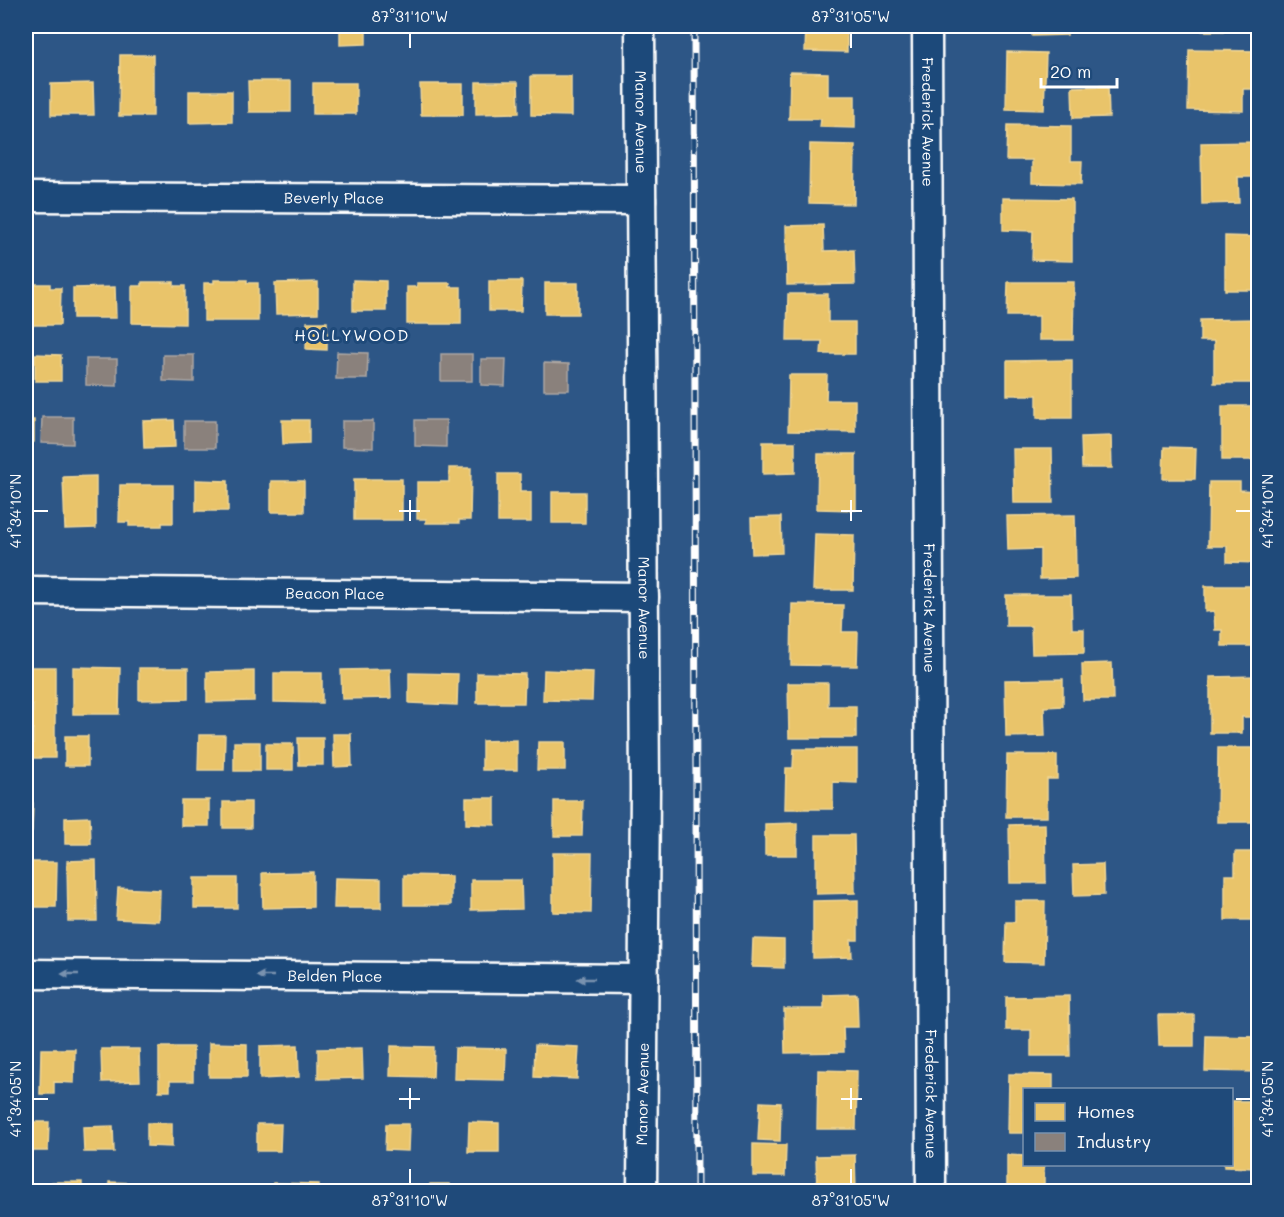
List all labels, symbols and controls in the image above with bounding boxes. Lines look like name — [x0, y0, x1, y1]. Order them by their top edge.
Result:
text: 87°31'10"W — [372, 6, 448, 26]
text: 87°31'05"W — [812, 6, 890, 26]
scale bar — [1041, 51, 1118, 89]
street label: Frederick Avenue — [918, 57, 939, 187]
text: 20 m — [1050, 59, 1091, 83]
street label: Manor Avenue — [631, 71, 652, 173]
street label: Beverly Place — [284, 187, 384, 208]
district label: HOLLYWOOD — [294, 324, 410, 345]
text: 41°34'10"N — [5, 474, 25, 548]
text: 41°34'10"N — [1257, 474, 1277, 548]
street label: Frederick Avenue — [920, 543, 940, 673]
street label: Manor Avenue — [634, 556, 655, 659]
street label: Beacon Place — [285, 583, 385, 603]
street label: Belden Place — [288, 965, 382, 986]
one-way arrow — [60, 970, 79, 979]
one-way arrow — [255, 971, 274, 981]
one-way arrow — [576, 974, 595, 984]
street label: Frederick Avenue — [921, 1029, 942, 1159]
street label: Manor Avenue — [631, 1042, 653, 1146]
text: 41°34'05"N — [5, 1061, 25, 1137]
text: 41°34'05"N — [1257, 1061, 1277, 1137]
legend — [1023, 1088, 1233, 1166]
text: Homes — [1077, 1099, 1135, 1123]
text: Industry — [1077, 1129, 1151, 1153]
text: 87°31'10"W — [372, 1190, 448, 1210]
text: 87°31'05"W — [812, 1190, 890, 1210]

